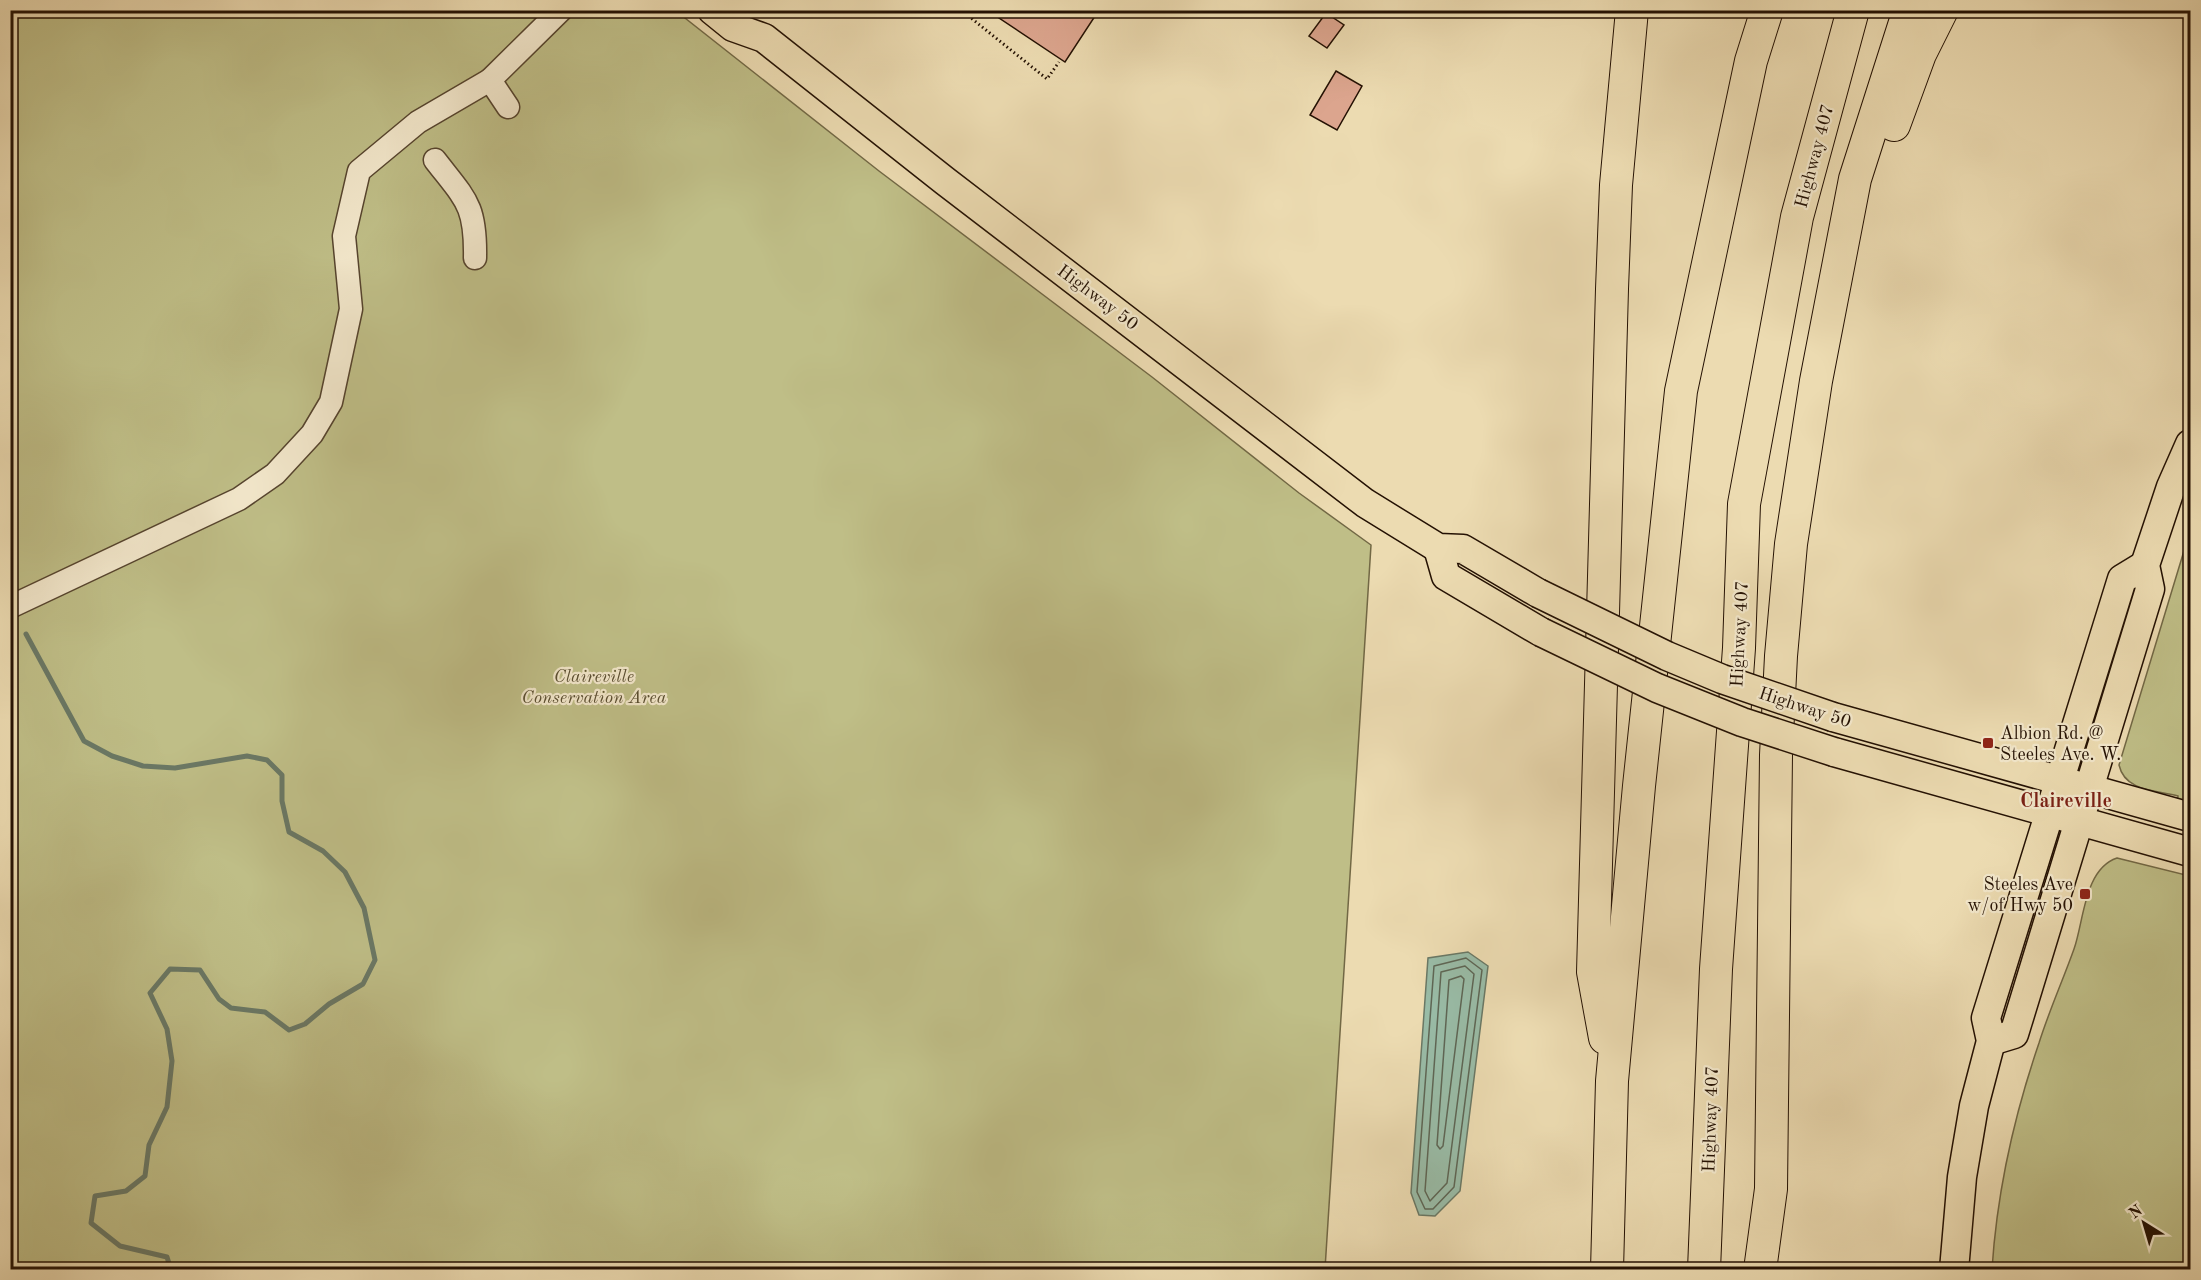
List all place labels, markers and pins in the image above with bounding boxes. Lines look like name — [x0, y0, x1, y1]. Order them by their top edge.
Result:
place label: Albion Rd. @ Steeles Ave. W. — [2000, 725, 2121, 764]
marker: Albion Rd. @ Steeles Ave. W. — [1981, 736, 1995, 750]
place label: Steeles Ave w/of Hwy 50 — [1967, 876, 2073, 915]
marker: Steeles Ave w/of Hwy 50 — [2078, 887, 2092, 901]

